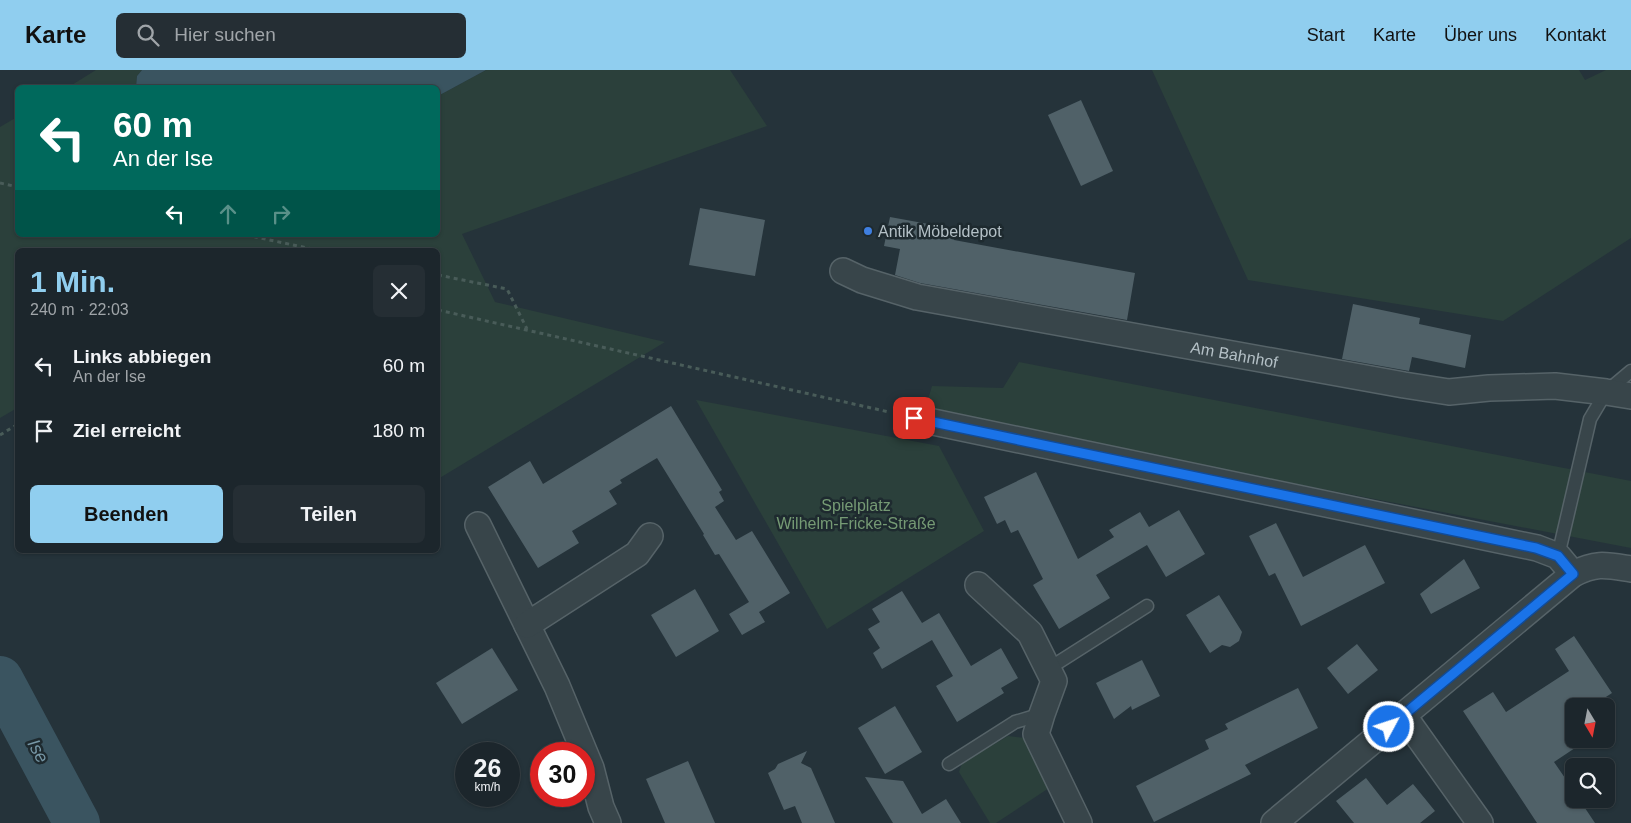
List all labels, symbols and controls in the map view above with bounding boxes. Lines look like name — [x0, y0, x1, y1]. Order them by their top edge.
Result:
search box — [116, 13, 466, 58]
text: Karte — [25, 21, 86, 48]
icon: search — [134, 21, 162, 49]
text: Hier suchen — [174, 24, 276, 45]
text: Start — [1307, 25, 1345, 45]
text: Karte — [1373, 25, 1416, 45]
text: Über uns — [1444, 25, 1517, 45]
text: Kontakt — [1545, 25, 1606, 45]
icon: left — [30, 105, 95, 170]
text: 60 m — [113, 105, 193, 144]
text: An der Ise — [113, 146, 213, 171]
icon: left — [161, 200, 189, 228]
icon: ahead — [214, 200, 242, 228]
icon: right — [267, 200, 295, 228]
place label: Antik Möbeldepot — [878, 223, 1002, 240]
marker: Antik Möbeldepot — [862, 225, 874, 237]
text: 1 Min. — [30, 265, 115, 298]
button: close — [373, 265, 425, 317]
text: 240 m · 22:03 — [30, 301, 129, 318]
street label: Am Bahnhof — [1189, 339, 1280, 371]
text: Links abbiegen — [73, 346, 211, 367]
icon: left — [30, 352, 58, 380]
text: 60 m — [383, 355, 425, 376]
text: An der Ise — [73, 368, 146, 385]
pin — [893, 397, 935, 439]
icon: arrive — [900, 404, 928, 432]
icon: arrive — [30, 417, 58, 445]
text: Ziel erreicht — [73, 420, 181, 441]
text: 180 m — [372, 420, 425, 441]
button: Beenden — [30, 485, 223, 543]
button: Teilen — [233, 485, 425, 543]
park label: Spielplatz Wilhelm-Fricke-Straße — [776, 497, 936, 532]
north arrow — [1565, 698, 1615, 748]
map controls — [1565, 698, 1615, 808]
position arrow — [1362, 700, 1414, 752]
water label: Ise — [24, 736, 52, 766]
speed limit sign: 30 — [530, 742, 595, 807]
text: 26 — [474, 754, 501, 782]
button: search — [1565, 758, 1615, 808]
text: km/h — [474, 780, 501, 794]

